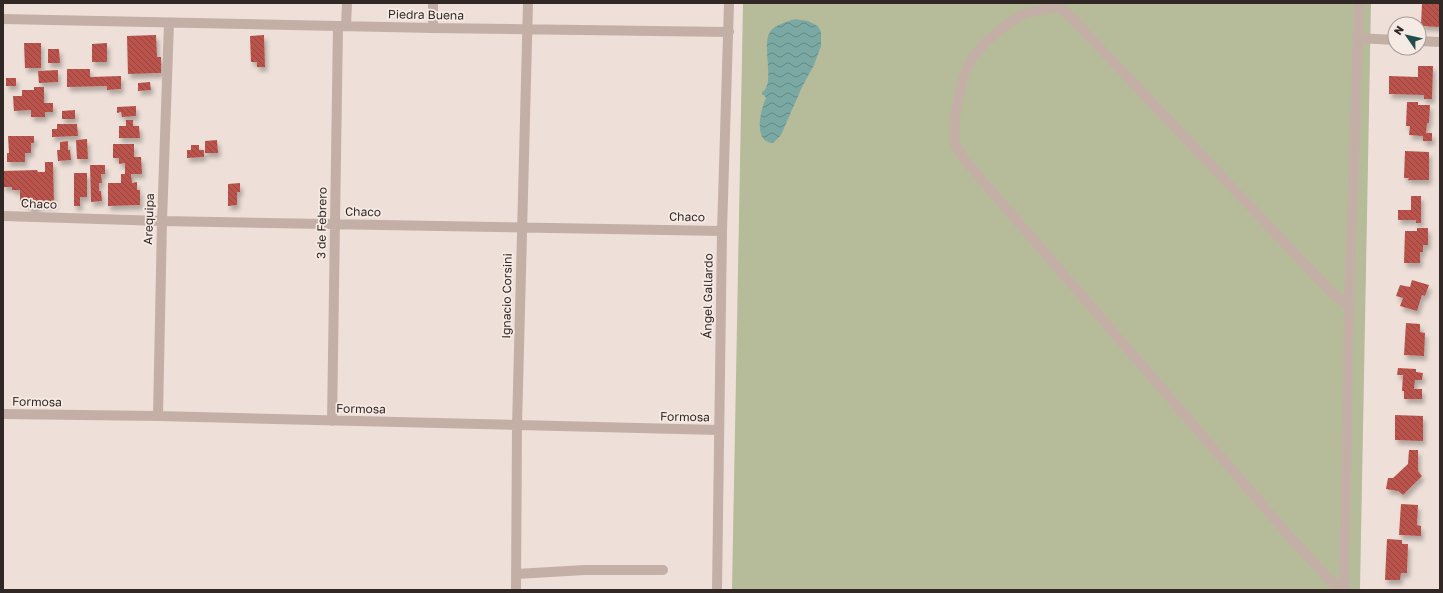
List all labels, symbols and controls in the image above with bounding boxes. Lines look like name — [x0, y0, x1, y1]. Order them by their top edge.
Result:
street label: Piedra Buena — [388, 6, 464, 23]
north arrow — [1387, 16, 1427, 56]
text: N — [1391, 23, 1406, 37]
street label: 3 de Febrero — [313, 187, 330, 259]
street label: Arequipa — [140, 193, 157, 245]
street label: Chaco — [21, 195, 57, 212]
street label: Chaco — [345, 204, 381, 219]
street label: Chaco — [669, 209, 705, 224]
street label: Ignacio Corsini — [498, 253, 515, 339]
street label: Ángel Gallardo — [699, 253, 716, 339]
street label: Formosa — [12, 394, 62, 409]
street label: Formosa — [336, 401, 386, 416]
street label: Formosa — [660, 409, 710, 424]

